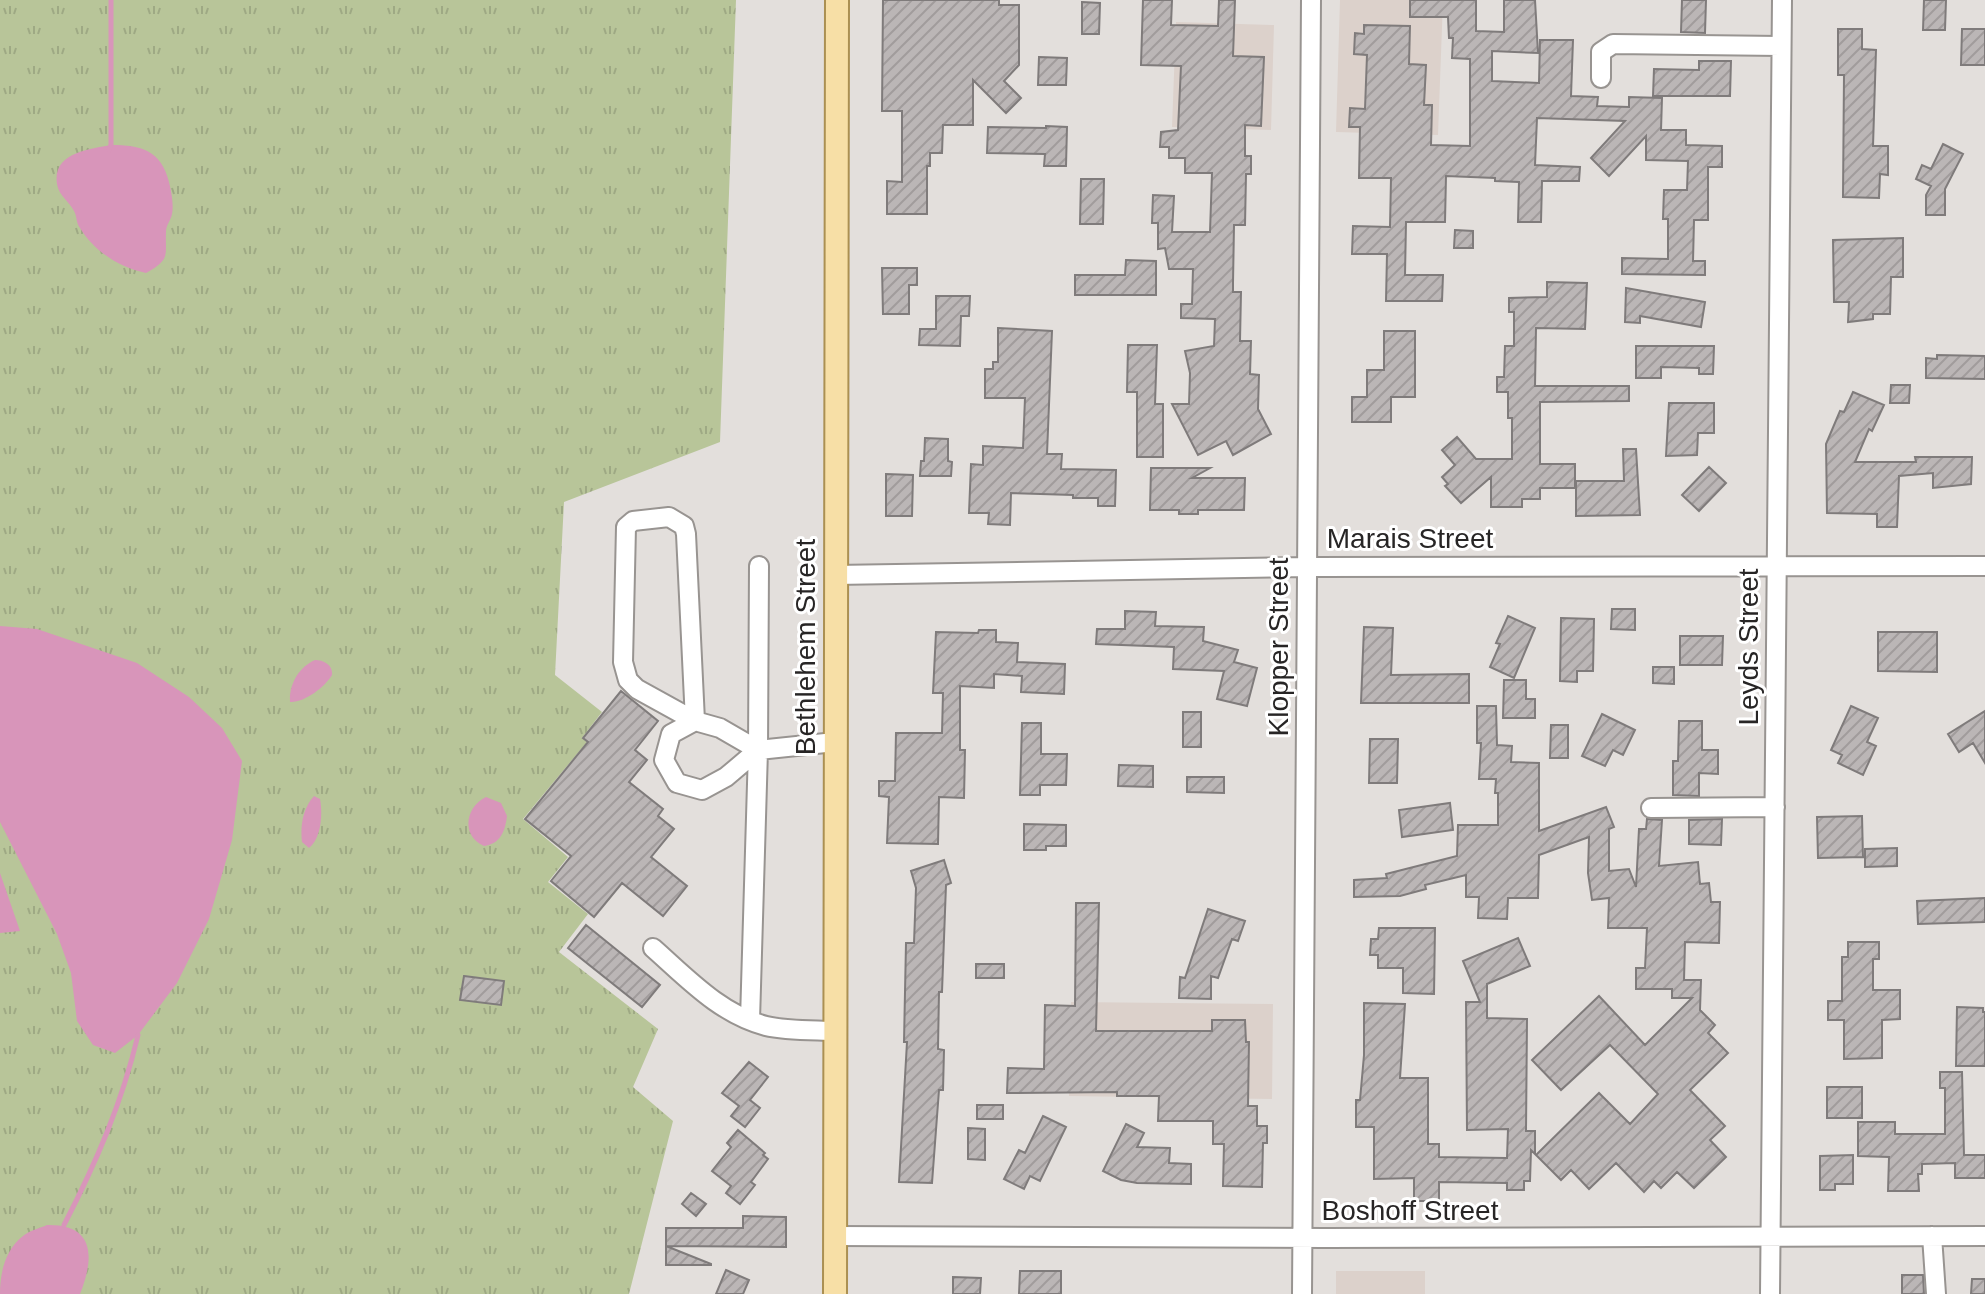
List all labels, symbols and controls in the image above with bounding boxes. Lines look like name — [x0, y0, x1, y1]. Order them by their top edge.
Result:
street label: Marais Street — [1327, 523, 1493, 554]
street label: Bethlehem Street — [790, 539, 821, 755]
street label: Klopper Street — [1263, 557, 1294, 737]
street label: Leyds Street — [1733, 568, 1764, 726]
street label: Boshoff Street — [1322, 1195, 1499, 1226]

